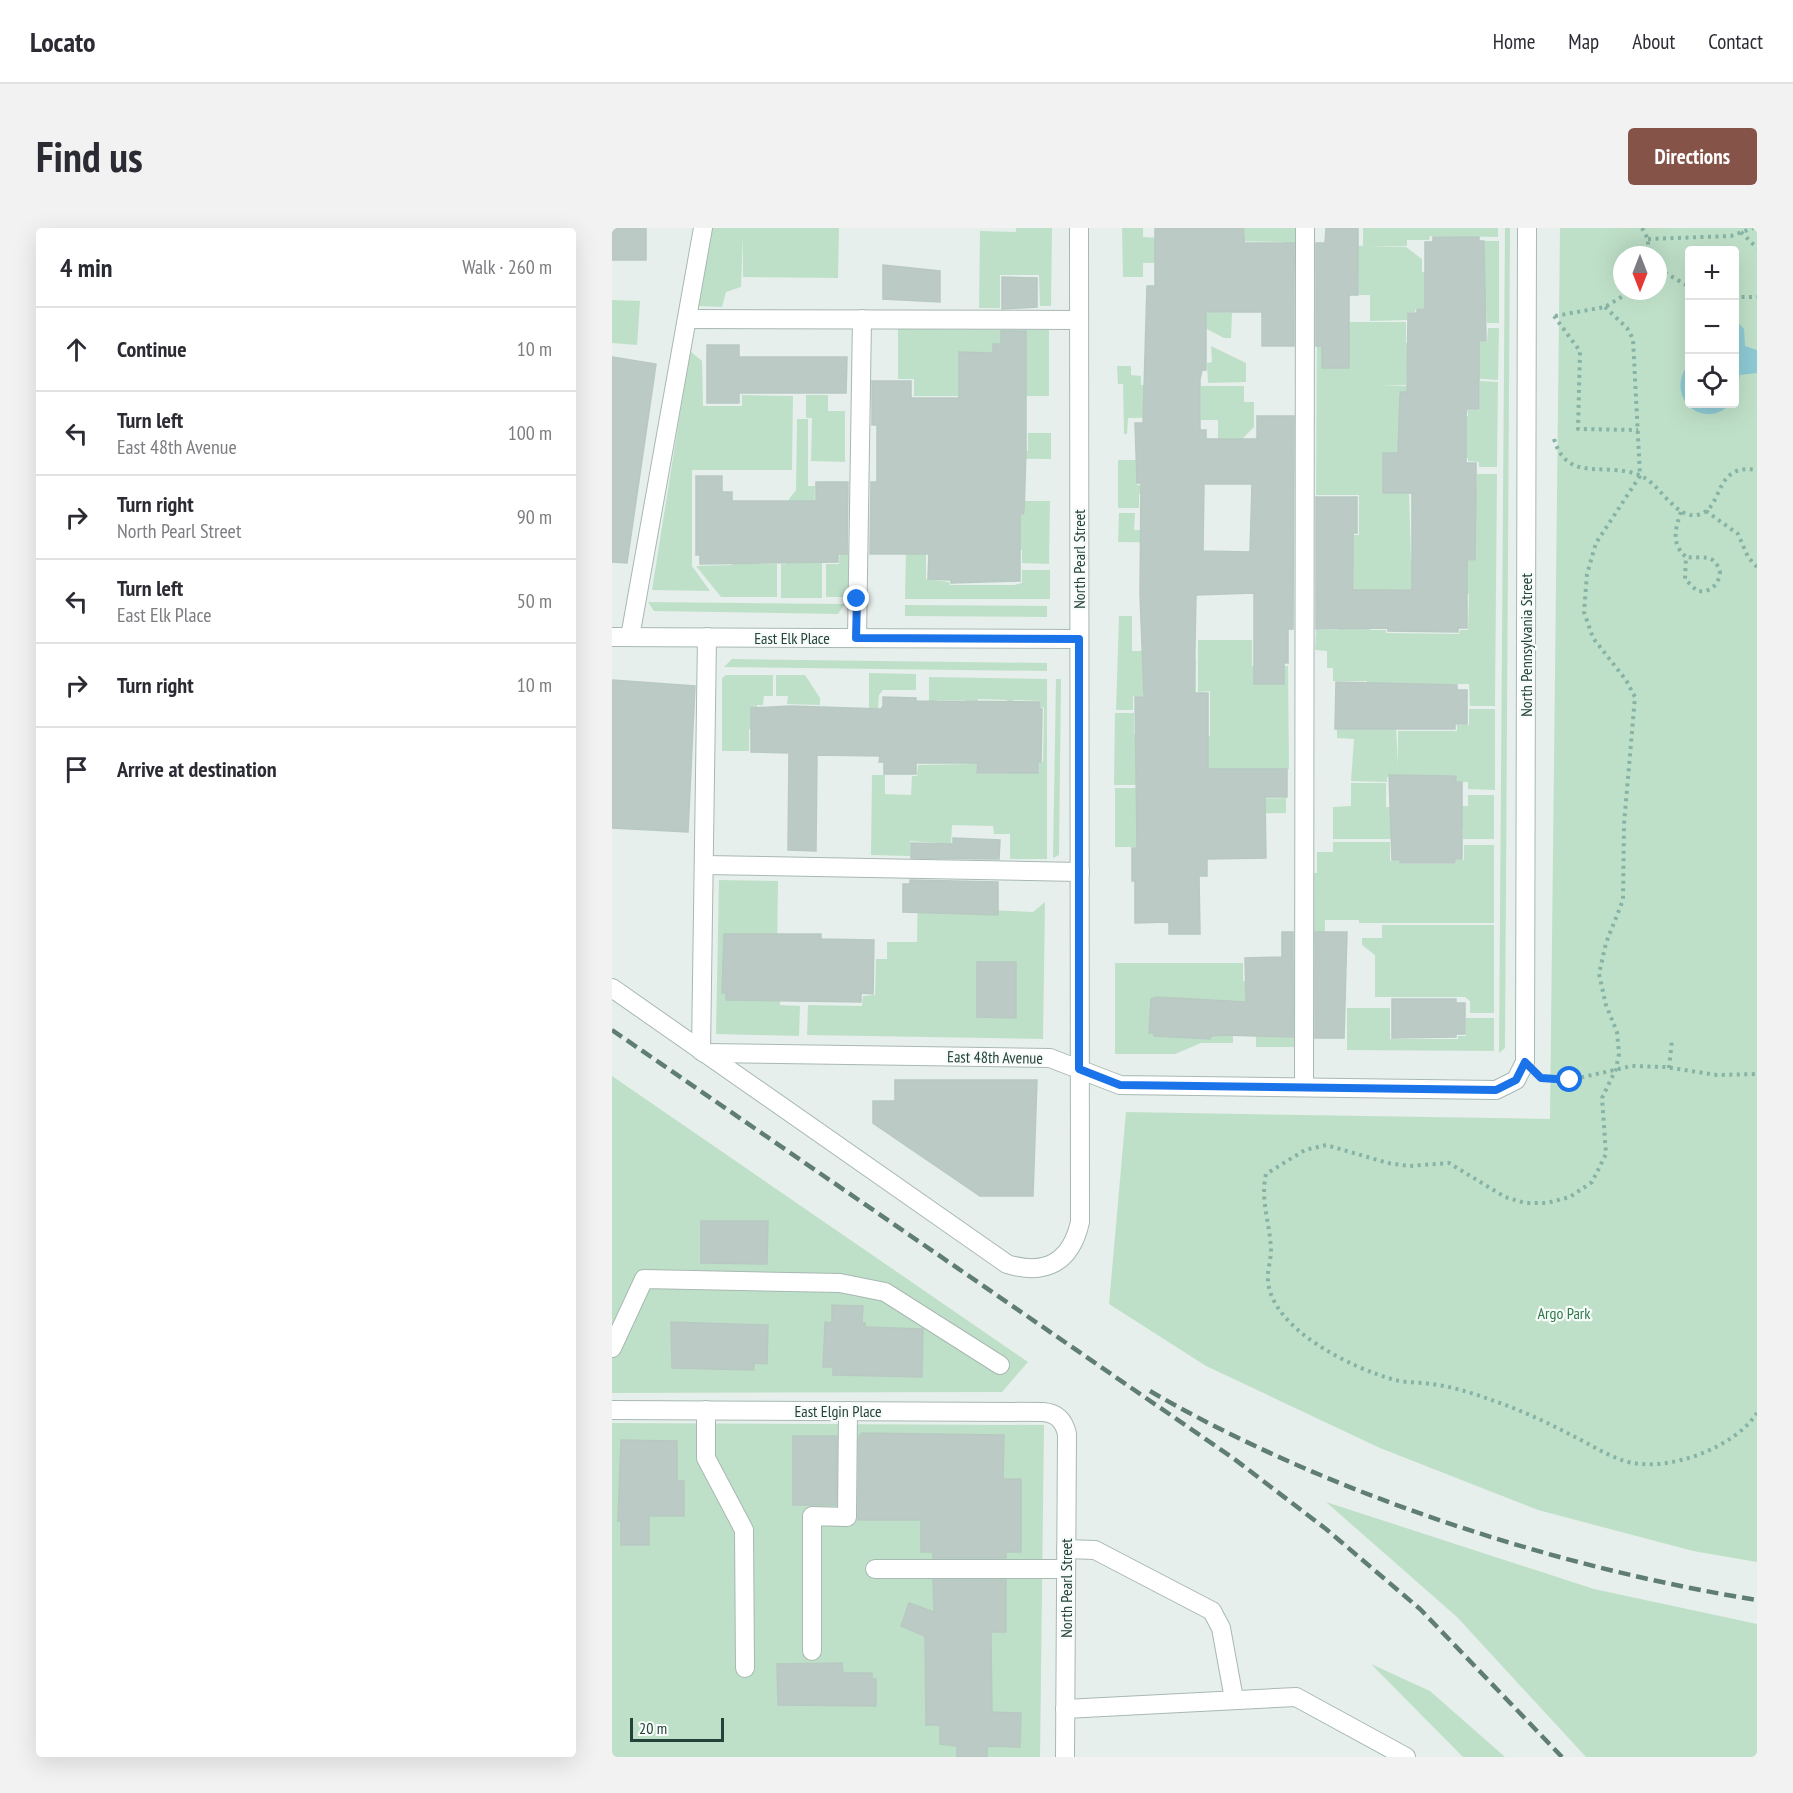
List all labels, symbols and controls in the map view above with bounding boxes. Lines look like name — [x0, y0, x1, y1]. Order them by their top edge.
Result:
text: Locato — [30, 23, 96, 60]
text: Home — [1493, 28, 1535, 55]
text: Map — [1568, 28, 1599, 55]
text: About — [1632, 28, 1675, 55]
text: Contact — [1708, 28, 1763, 55]
button: Directions — [1628, 128, 1757, 185]
text: Find us — [36, 129, 143, 184]
north arrow — [1613, 246, 1667, 300]
map controls — [1685, 246, 1739, 408]
button: + — [1685, 246, 1739, 300]
text: 4 min — [60, 251, 113, 284]
text: Walk · 260 m — [462, 254, 552, 280]
button: − — [1685, 300, 1739, 354]
icon: ahead — [60, 333, 93, 366]
text: Continue — [117, 335, 187, 363]
text: 10 m — [517, 336, 552, 362]
button: locate — [1685, 354, 1739, 408]
text: Turn left — [117, 406, 183, 434]
icon: left — [60, 417, 93, 450]
text: 100 m — [508, 420, 552, 446]
text: East 48th Avenue — [117, 434, 237, 460]
text: Turn right — [117, 490, 194, 518]
icon: right — [60, 501, 93, 534]
text: 90 m — [517, 504, 552, 530]
street label: North Pearl Street — [1069, 509, 1089, 609]
text: North Pearl Street — [117, 518, 241, 544]
street label: North Pennsylvania Street — [1516, 573, 1536, 717]
text: Turn left — [117, 574, 183, 602]
icon: left — [60, 585, 93, 618]
route end — [843, 585, 869, 611]
text: 50 m — [517, 588, 552, 614]
text: East Elk Place — [117, 602, 212, 628]
street label: East Elk Place — [754, 628, 830, 648]
icon: right — [60, 669, 93, 702]
text: Turn right — [117, 671, 194, 699]
text: 10 m — [517, 672, 552, 698]
icon: arrive — [60, 753, 93, 786]
text: Arrive at destination — [117, 755, 277, 783]
street label: East 48th Avenue — [947, 1046, 1043, 1068]
route start — [1556, 1066, 1582, 1092]
park label: Argo Park — [1538, 1303, 1591, 1323]
street label: East Elgin Place — [794, 1401, 882, 1421]
street label: North Pearl Street — [1056, 1538, 1076, 1638]
scale bar — [630, 1715, 724, 1742]
text: 20 m — [639, 1718, 667, 1738]

